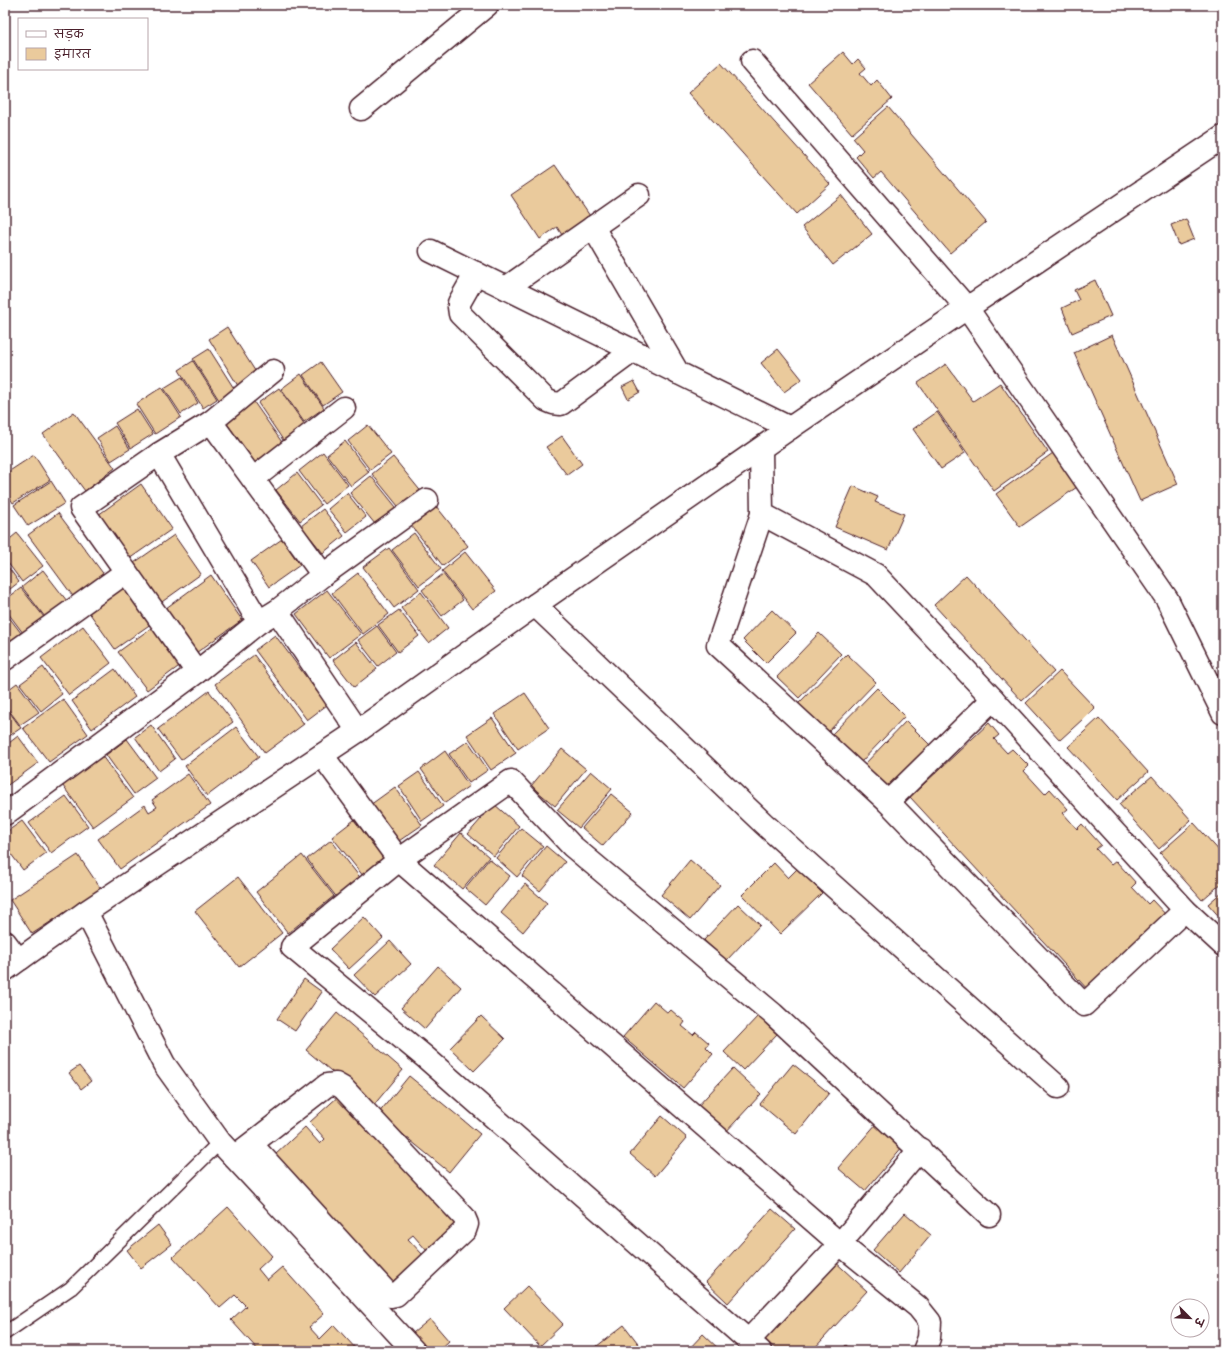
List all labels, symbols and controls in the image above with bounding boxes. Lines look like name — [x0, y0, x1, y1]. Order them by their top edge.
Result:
legend — [18, 18, 148, 70]
text: सड़क — [53, 26, 85, 44]
text: इमारत — [54, 46, 92, 64]
north arrow — [1170, 1298, 1210, 1338]
text: उ — [1189, 1314, 1207, 1330]

